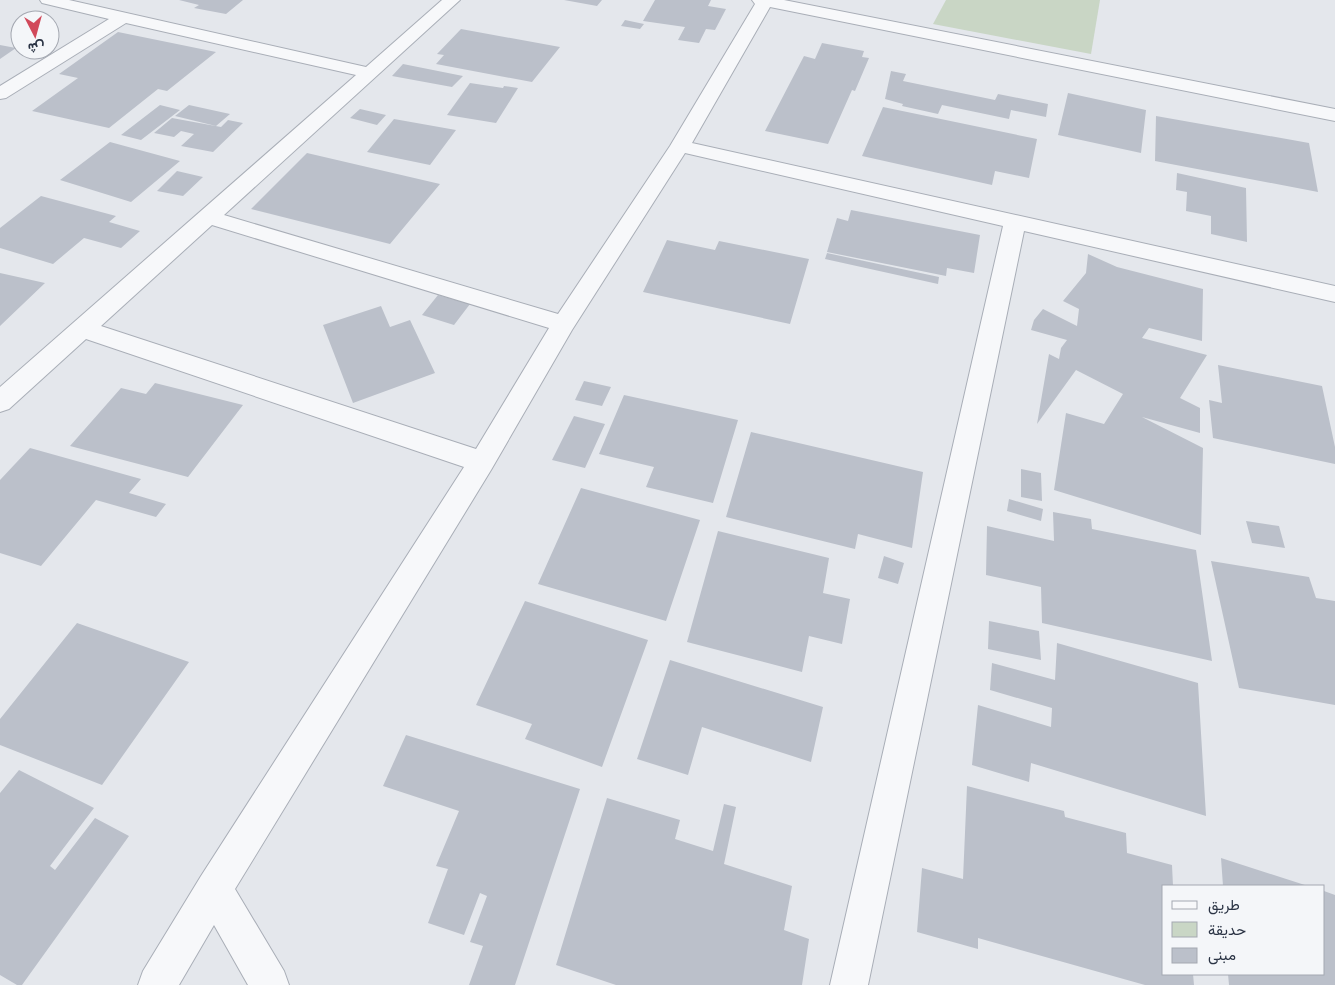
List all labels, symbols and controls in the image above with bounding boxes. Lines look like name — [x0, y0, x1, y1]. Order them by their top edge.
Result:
north arrow — [10, 10, 60, 60]
text: ش — [27, 38, 46, 57]
legend — [1162, 885, 1325, 975]
text: طريق — [1208, 896, 1240, 915]
text: حديقة — [1208, 921, 1246, 939]
text: مبنى — [1208, 946, 1236, 965]

